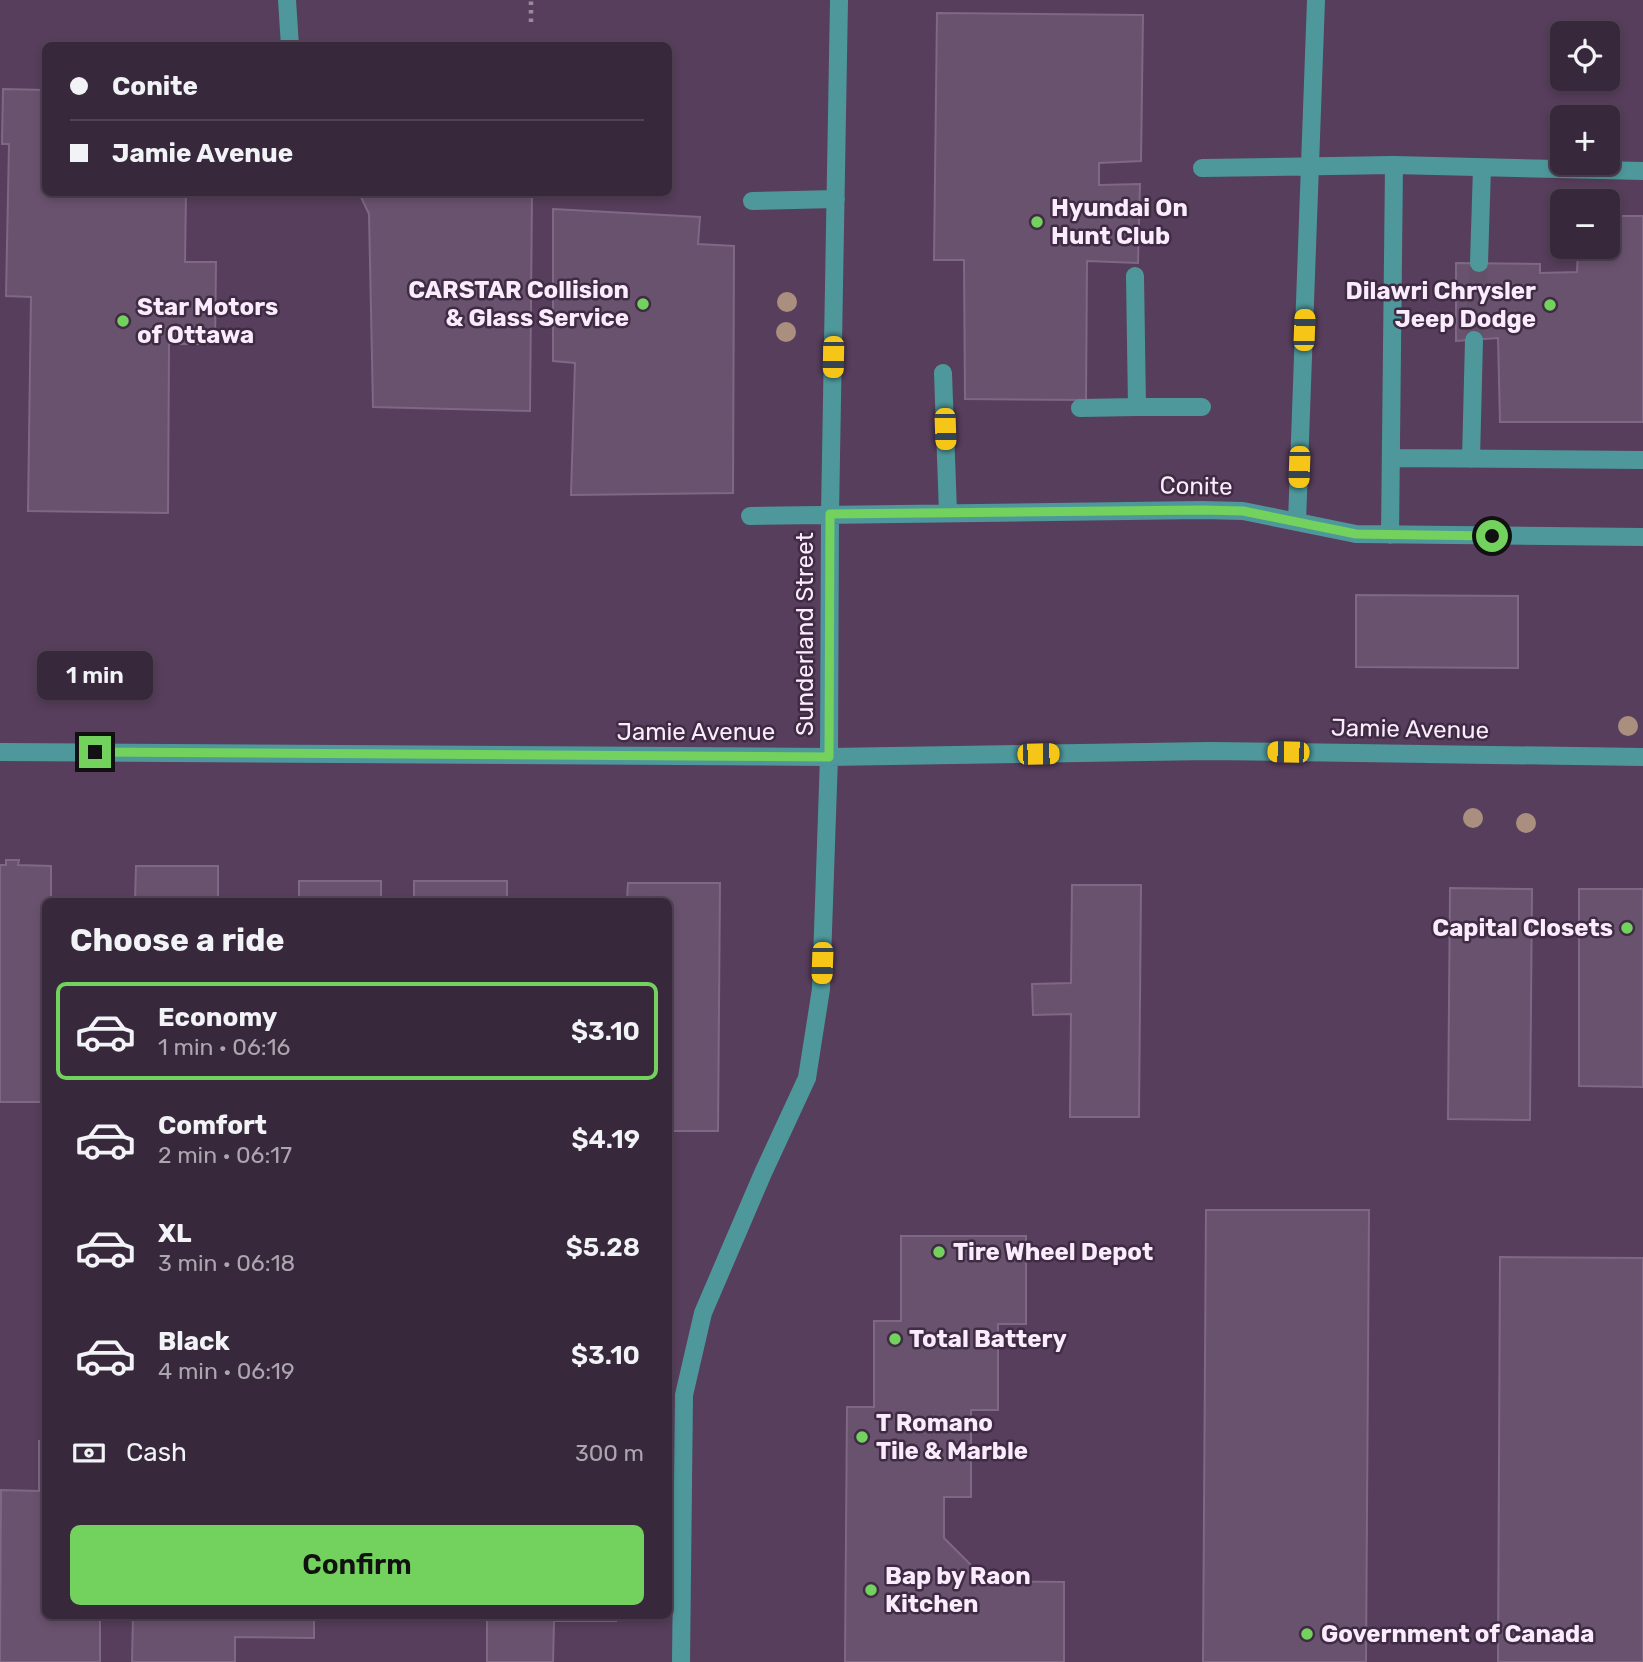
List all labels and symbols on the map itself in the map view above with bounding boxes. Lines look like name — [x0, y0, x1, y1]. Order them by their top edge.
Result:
place label: Hyundai On Hunt Club — [1051, 194, 1188, 250]
marker: Hyundai On Hunt Club — [1029, 214, 1045, 230]
place label: CARSTAR Collision & Glass Service — [408, 276, 629, 332]
place label: Dilawri Chrysler Jeep Dodge — [1346, 277, 1536, 333]
place label: Star Motors of Ottawa — [137, 293, 278, 349]
marker: CARSTAR Collision & Glass Service — [635, 296, 651, 312]
marker: Dilawri Chrysler Jeep Dodge — [1542, 297, 1558, 313]
car — [1293, 309, 1316, 351]
marker: Star Motors of Ottawa — [115, 313, 131, 329]
car — [823, 336, 844, 378]
car — [934, 408, 957, 450]
car — [1288, 446, 1311, 488]
street label: Conite — [1159, 471, 1233, 501]
route start — [1476, 520, 1508, 552]
street label: Sunderland Street — [791, 532, 819, 736]
callout: 1 min — [37, 650, 153, 700]
street label: Jamie Avenue — [1331, 714, 1489, 744]
street label: Jamie Avenue — [617, 718, 775, 746]
route end — [79, 736, 111, 768]
car — [1267, 741, 1310, 763]
car — [1017, 743, 1060, 765]
place label: Capital Closets — [1432, 914, 1613, 942]
marker: Capital Closets — [1619, 920, 1635, 936]
car — [811, 942, 834, 984]
place label: Tire Wheel Depot — [953, 1238, 1153, 1266]
marker: Tire Wheel Depot — [931, 1244, 947, 1260]
place label: Total Battery — [909, 1325, 1067, 1353]
marker: Total Battery — [887, 1331, 903, 1347]
place label: T Romano Tile & Marble — [876, 1409, 1028, 1465]
marker: T Romano Tile & Marble — [854, 1429, 870, 1445]
place label: Bap by Raon Kitchen — [885, 1562, 1031, 1618]
marker: Bap by Raon Kitchen — [863, 1582, 879, 1598]
place label: Government of Canada — [1321, 1620, 1594, 1648]
marker: Government of Canada — [1299, 1626, 1315, 1642]

